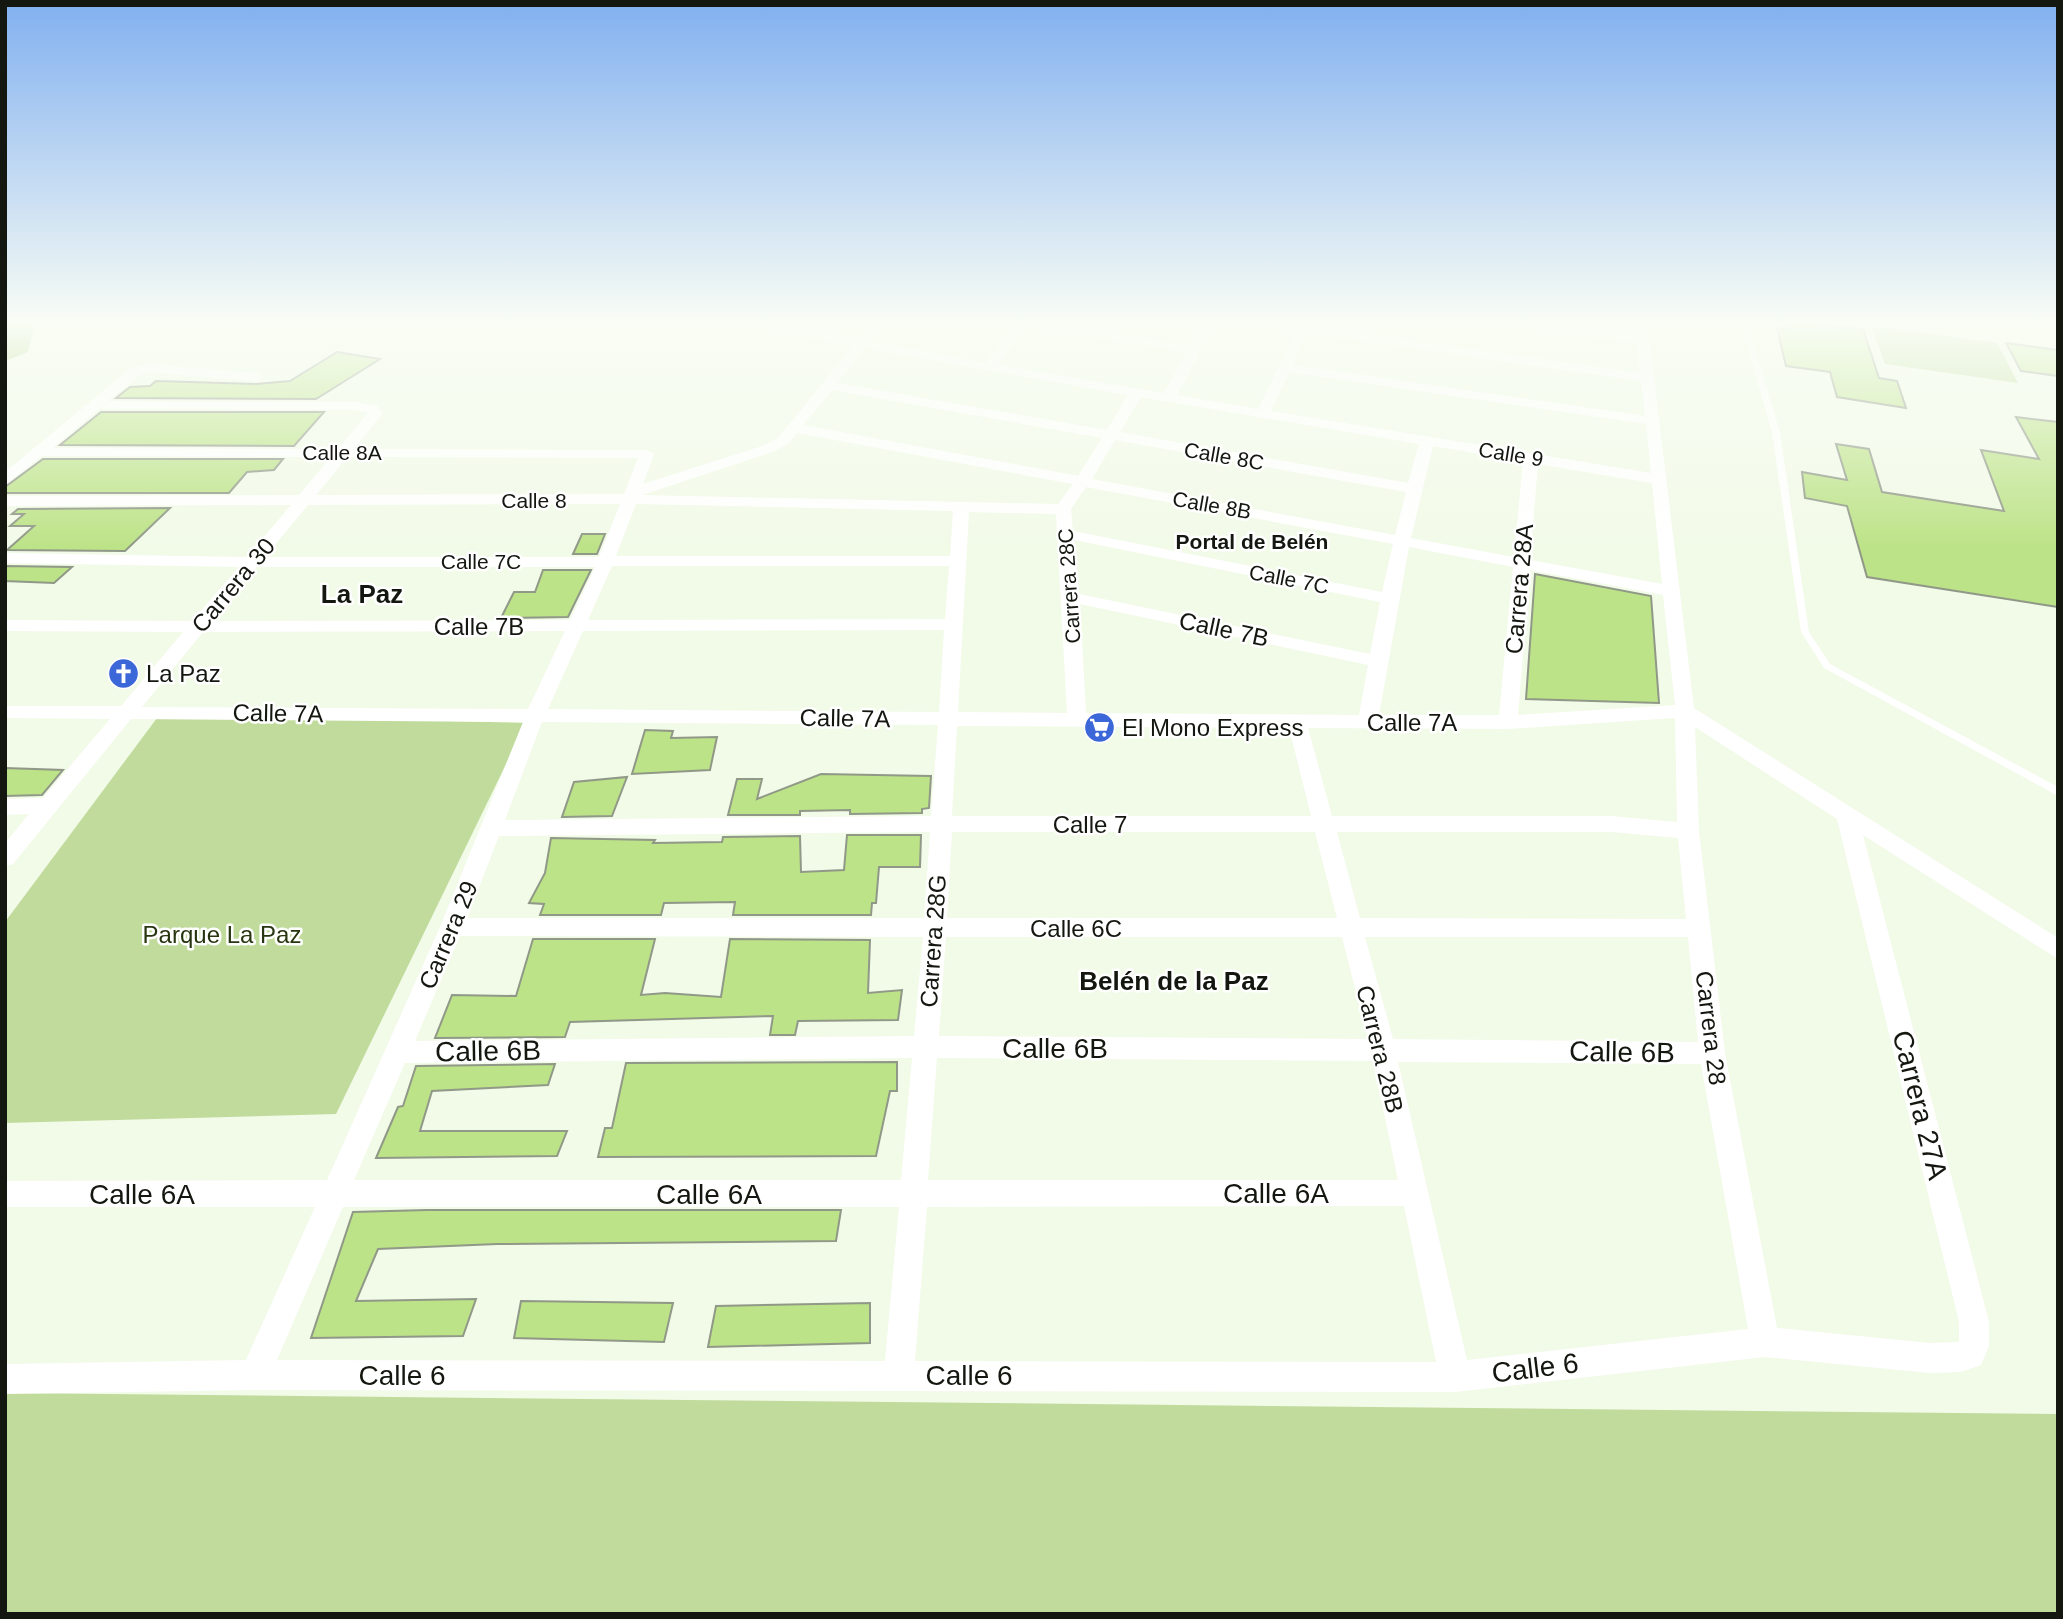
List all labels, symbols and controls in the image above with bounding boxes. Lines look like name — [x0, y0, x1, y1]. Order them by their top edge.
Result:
street label: Calle 8C — [1182, 438, 1266, 474]
street label: Calle 9 — [1477, 438, 1545, 470]
street label: Calle 8A — [302, 441, 382, 464]
street label: Calle 8B — [1171, 487, 1253, 523]
street label: Calle 8 — [501, 489, 567, 512]
street label: Carrera 28A — [1500, 523, 1538, 655]
street label: Carrera 28C — [1053, 528, 1085, 644]
district label: Portal de Belén — [1176, 530, 1328, 553]
street label: Carrera 30 — [186, 532, 280, 638]
street label: Calle 7C — [441, 550, 521, 573]
street label: Calle 7C — [1247, 560, 1331, 598]
district label: La Paz — [321, 579, 403, 609]
street label: Calle 7B — [1177, 606, 1271, 652]
street label: Calle 7B — [434, 613, 524, 640]
church icon: La Paz — [106, 656, 140, 690]
place label: La Paz — [146, 660, 221, 687]
street label: Calle 7A — [232, 699, 324, 727]
street label: Calle 7A — [799, 704, 891, 732]
street label: Calle 7A — [1367, 709, 1457, 736]
supermarket icon: El Mono Express — [1082, 710, 1116, 744]
place label: El Mono Express — [1122, 714, 1303, 741]
street label: Calle 7 — [1053, 811, 1127, 838]
street label: Carrera 28G — [915, 874, 951, 1008]
street label: Carrera 29 — [413, 877, 483, 993]
street label: Calle 6C — [1030, 915, 1122, 942]
park label: Parque La Paz — [143, 921, 301, 948]
district label: Belén de la Paz — [1079, 966, 1269, 996]
street label: Carrera 28 — [1691, 969, 1731, 1087]
street label: Carrera 28B — [1351, 982, 1409, 1116]
street label: Carrera 27A — [1887, 1027, 1954, 1183]
street label: Calle 6B — [1002, 1033, 1108, 1064]
street label: Calle 6B — [435, 1035, 541, 1067]
street label: Calle 6B — [1569, 1036, 1675, 1068]
street label: Calle 6A — [1223, 1178, 1329, 1209]
street label: Calle 6A — [89, 1179, 195, 1210]
street label: Calle 6A — [656, 1179, 762, 1210]
street label: Calle 6 — [1490, 1347, 1580, 1389]
street label: Calle 6 — [358, 1360, 446, 1391]
street label: Calle 6 — [925, 1360, 1013, 1391]

